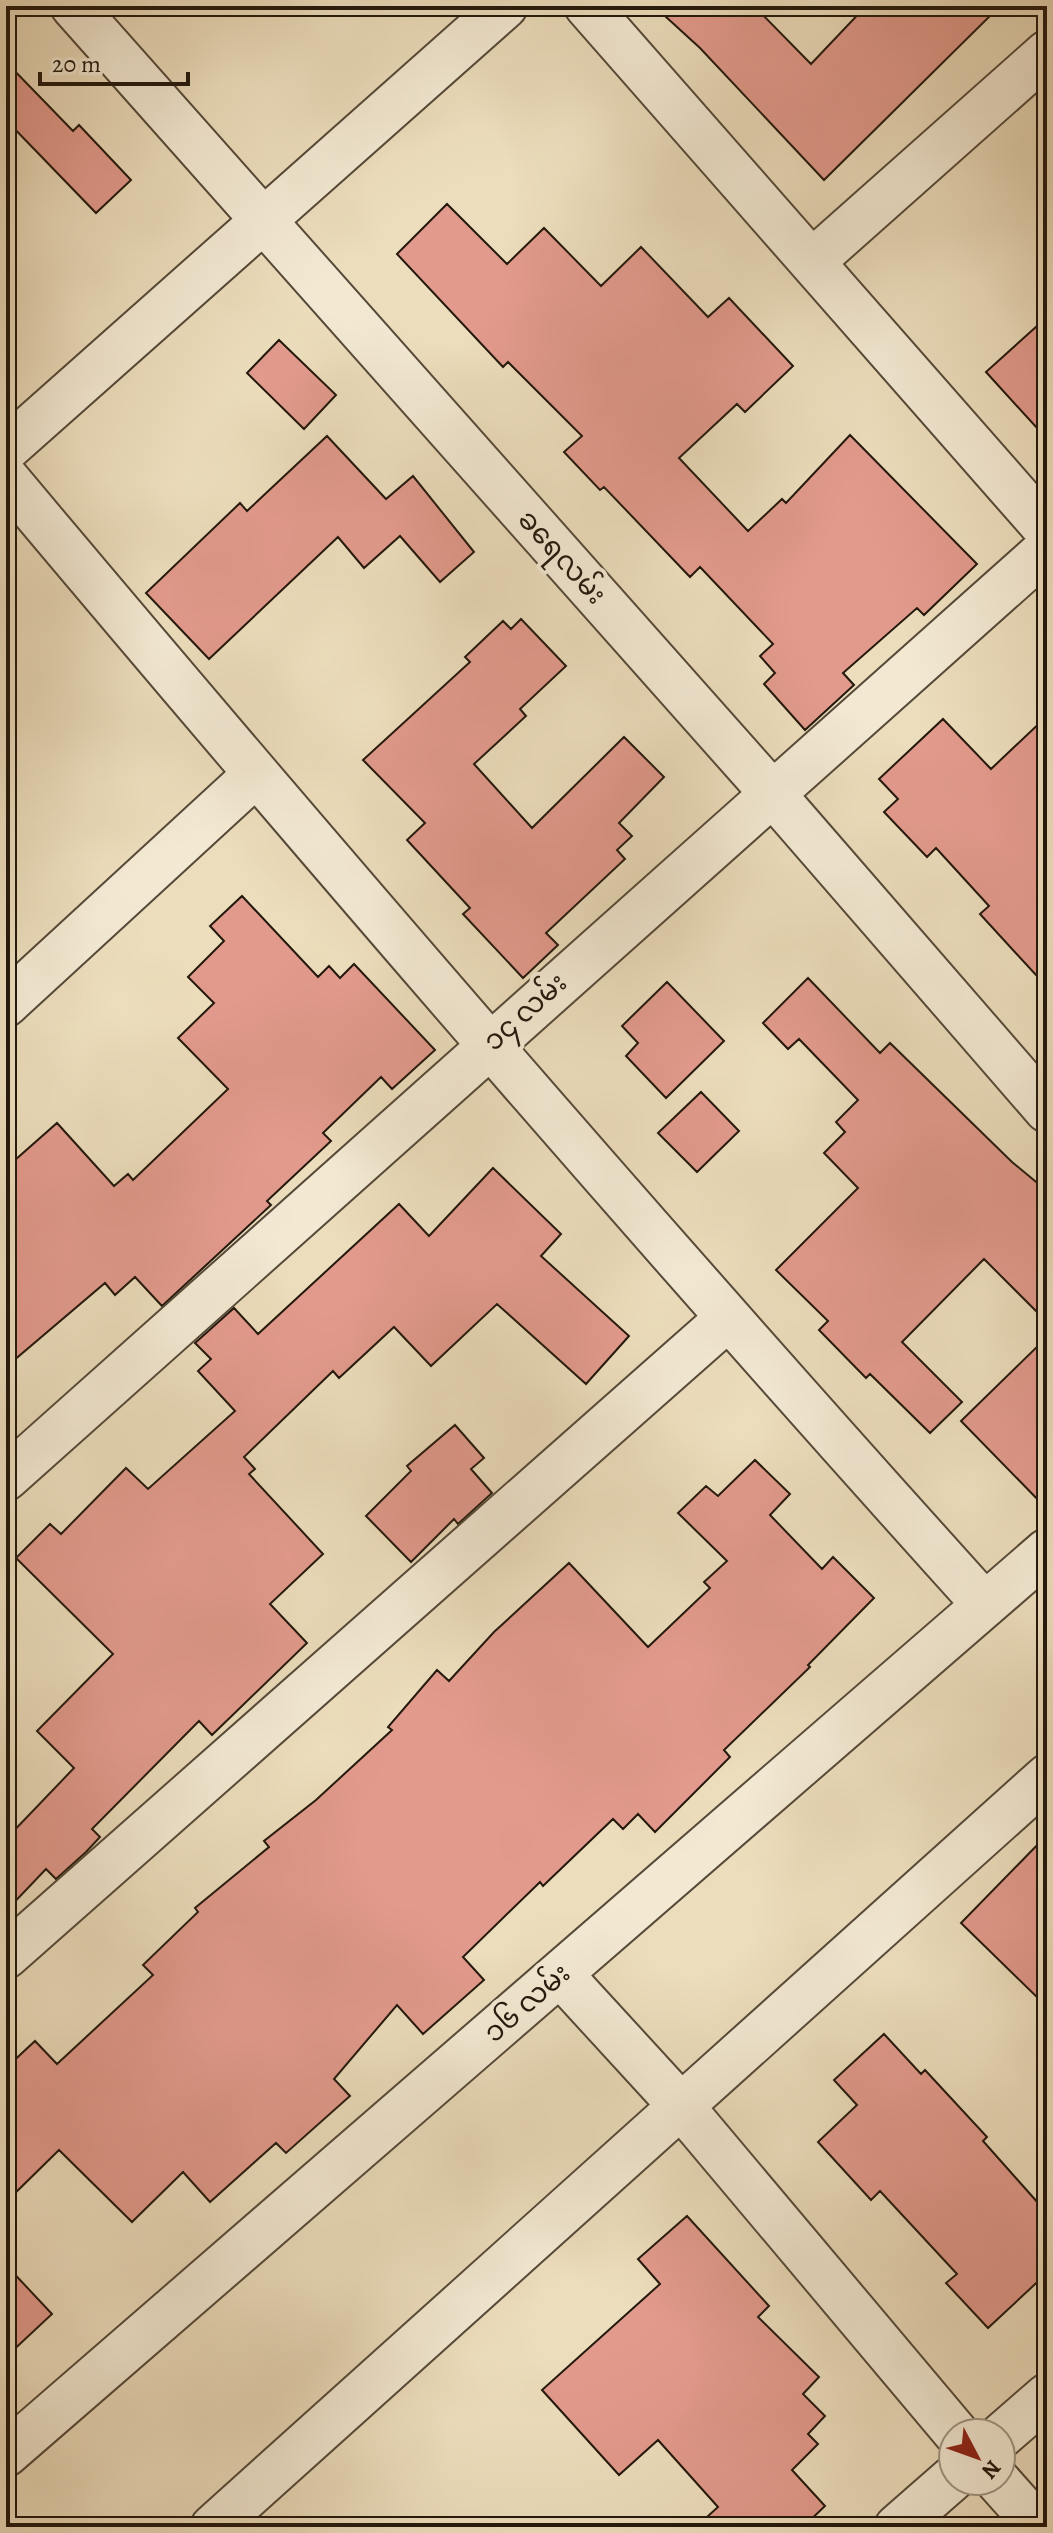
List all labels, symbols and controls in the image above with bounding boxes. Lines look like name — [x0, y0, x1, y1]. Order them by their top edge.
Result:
scale bar — [40, 36, 188, 86]
text: 20 m — [52, 48, 101, 80]
street label: ခရေလမ်း — [507, 501, 615, 615]
street label: ၁၄ လမ်း — [475, 964, 577, 1062]
street label: ၁၆ လမ်း — [476, 1955, 578, 2051]
north arrow — [937, 2417, 1017, 2497]
text: N — [975, 2454, 1008, 2485]

